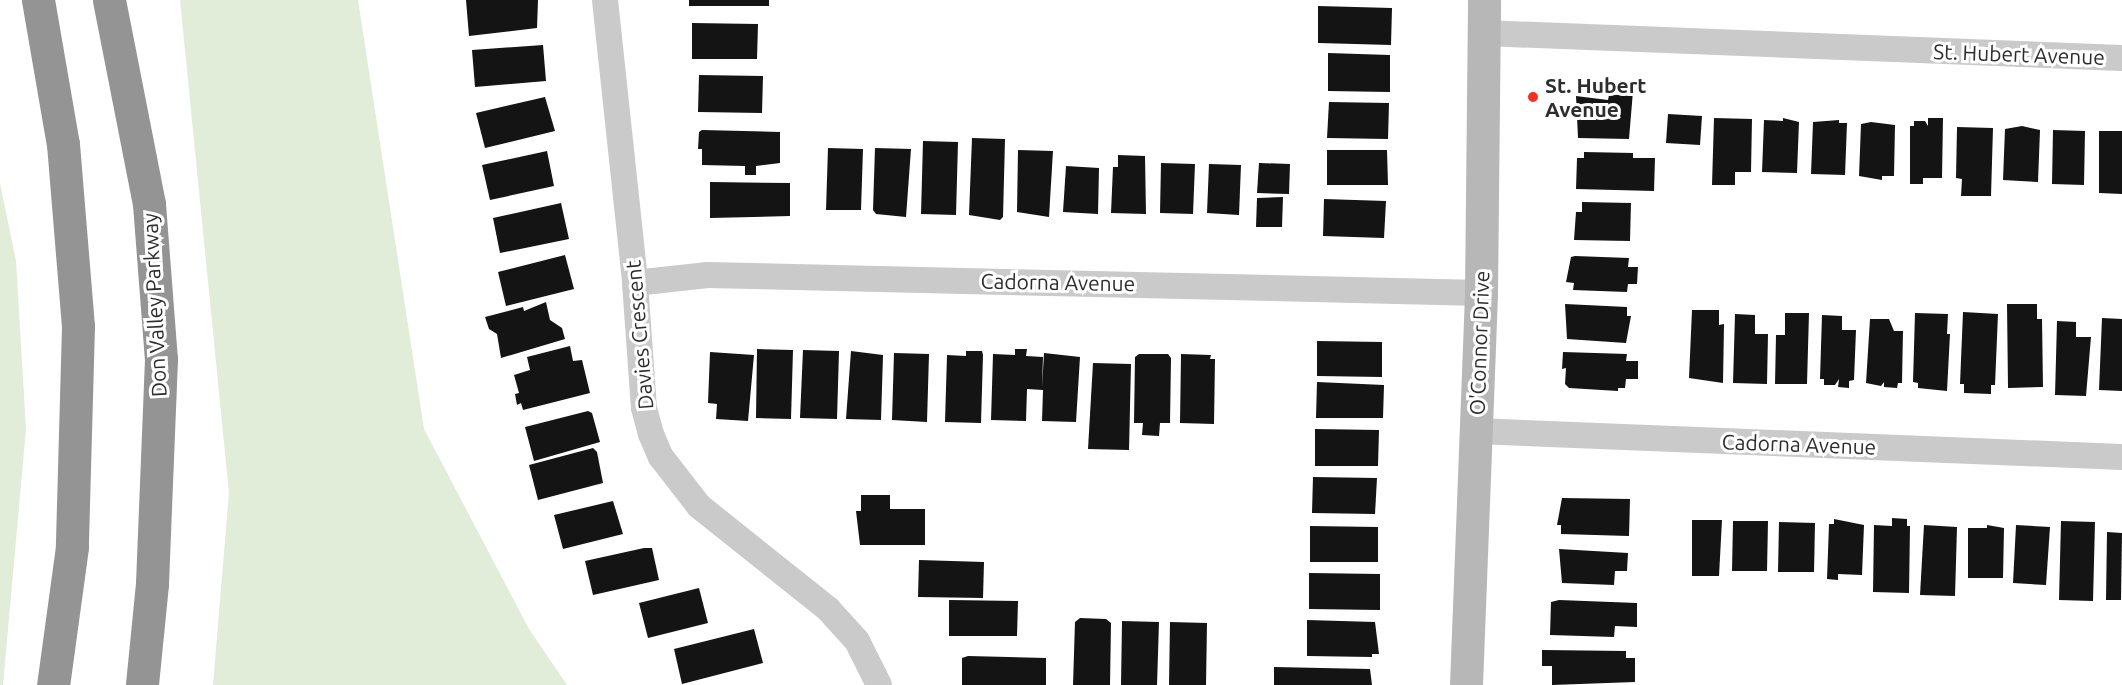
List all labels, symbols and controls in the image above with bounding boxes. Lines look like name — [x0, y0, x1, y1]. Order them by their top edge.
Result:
street label: St. Hubert Avenue — [1933, 38, 2105, 70]
place label: St. Hubert Avenue — [1545, 72, 1646, 122]
marker: St. Hubert Avenue — [1526, 90, 1540, 104]
street label: Don Valley Parkway — [137, 212, 171, 398]
street label: Davies Crescent — [620, 259, 658, 411]
street label: Cadorna Avenue — [981, 268, 1135, 296]
street label: O'Connor Drive — [1464, 270, 1494, 416]
street label: Cadorna Avenue — [1721, 429, 1877, 459]

